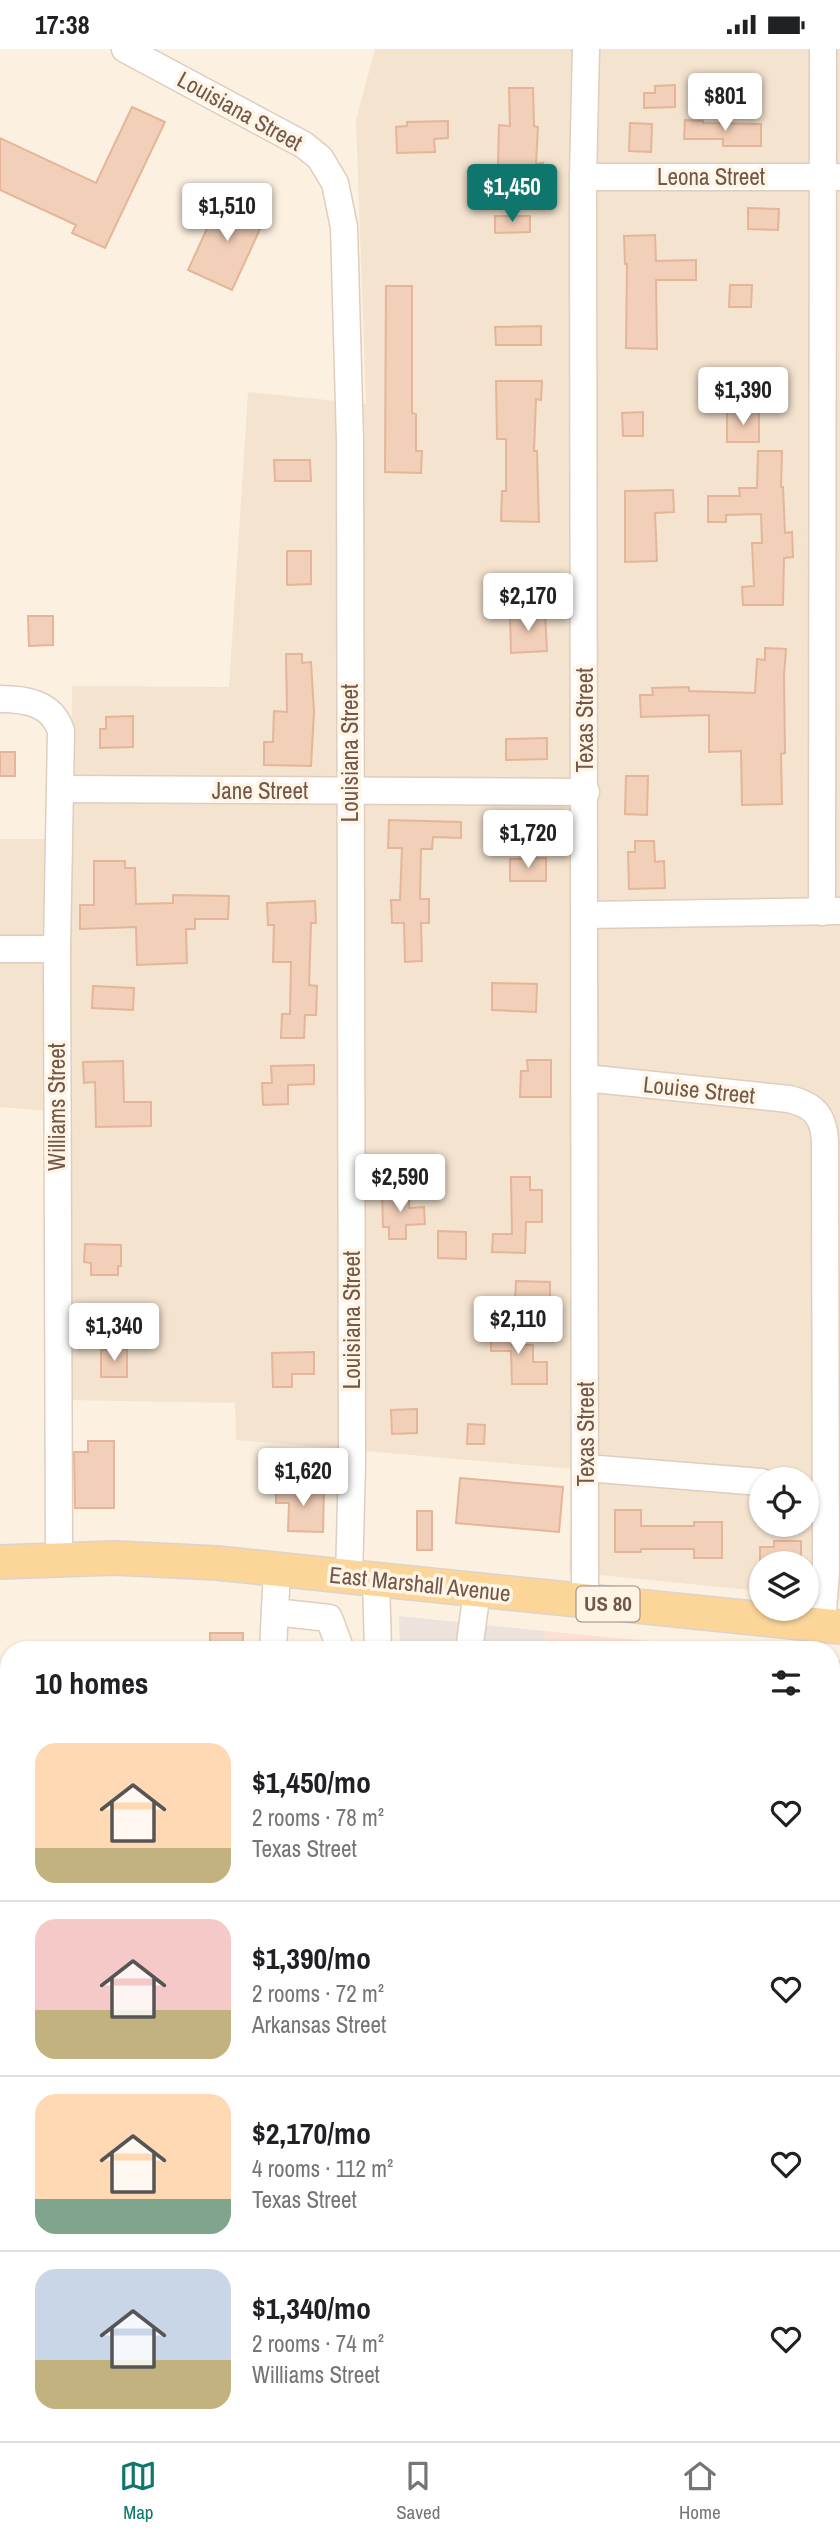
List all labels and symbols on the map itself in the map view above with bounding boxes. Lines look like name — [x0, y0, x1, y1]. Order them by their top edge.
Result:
street label: Louisiana Street — [172, 63, 308, 158]
pin: $801 — [684, 73, 766, 133]
street label: Leona Street — [657, 161, 765, 192]
pin: $1,450 — [455, 165, 569, 224]
pin: $1,510 — [170, 183, 284, 243]
pin: $1,390 — [686, 367, 800, 427]
pin: $2,170 — [471, 573, 585, 633]
street label: Texas Street — [569, 668, 600, 772]
street label: Louisiana Street — [334, 684, 365, 822]
street label: Jane Street — [212, 775, 308, 806]
pin: $1,720 — [471, 811, 585, 870]
street label: Williams Street — [41, 1043, 72, 1171]
street label: Louise Street — [642, 1068, 756, 1111]
pin: $2,590 — [343, 1155, 457, 1214]
street label: Louisiana Street — [336, 1251, 367, 1389]
pin: $2,110 — [461, 1297, 575, 1356]
pin: $1,340 — [57, 1303, 171, 1363]
street label: Texas Street — [570, 1382, 601, 1486]
pin: $1,620 — [246, 1449, 360, 1508]
street label: East Marshall Avenue — [328, 1559, 512, 1608]
road number: US 80 — [576, 1587, 640, 1621]

